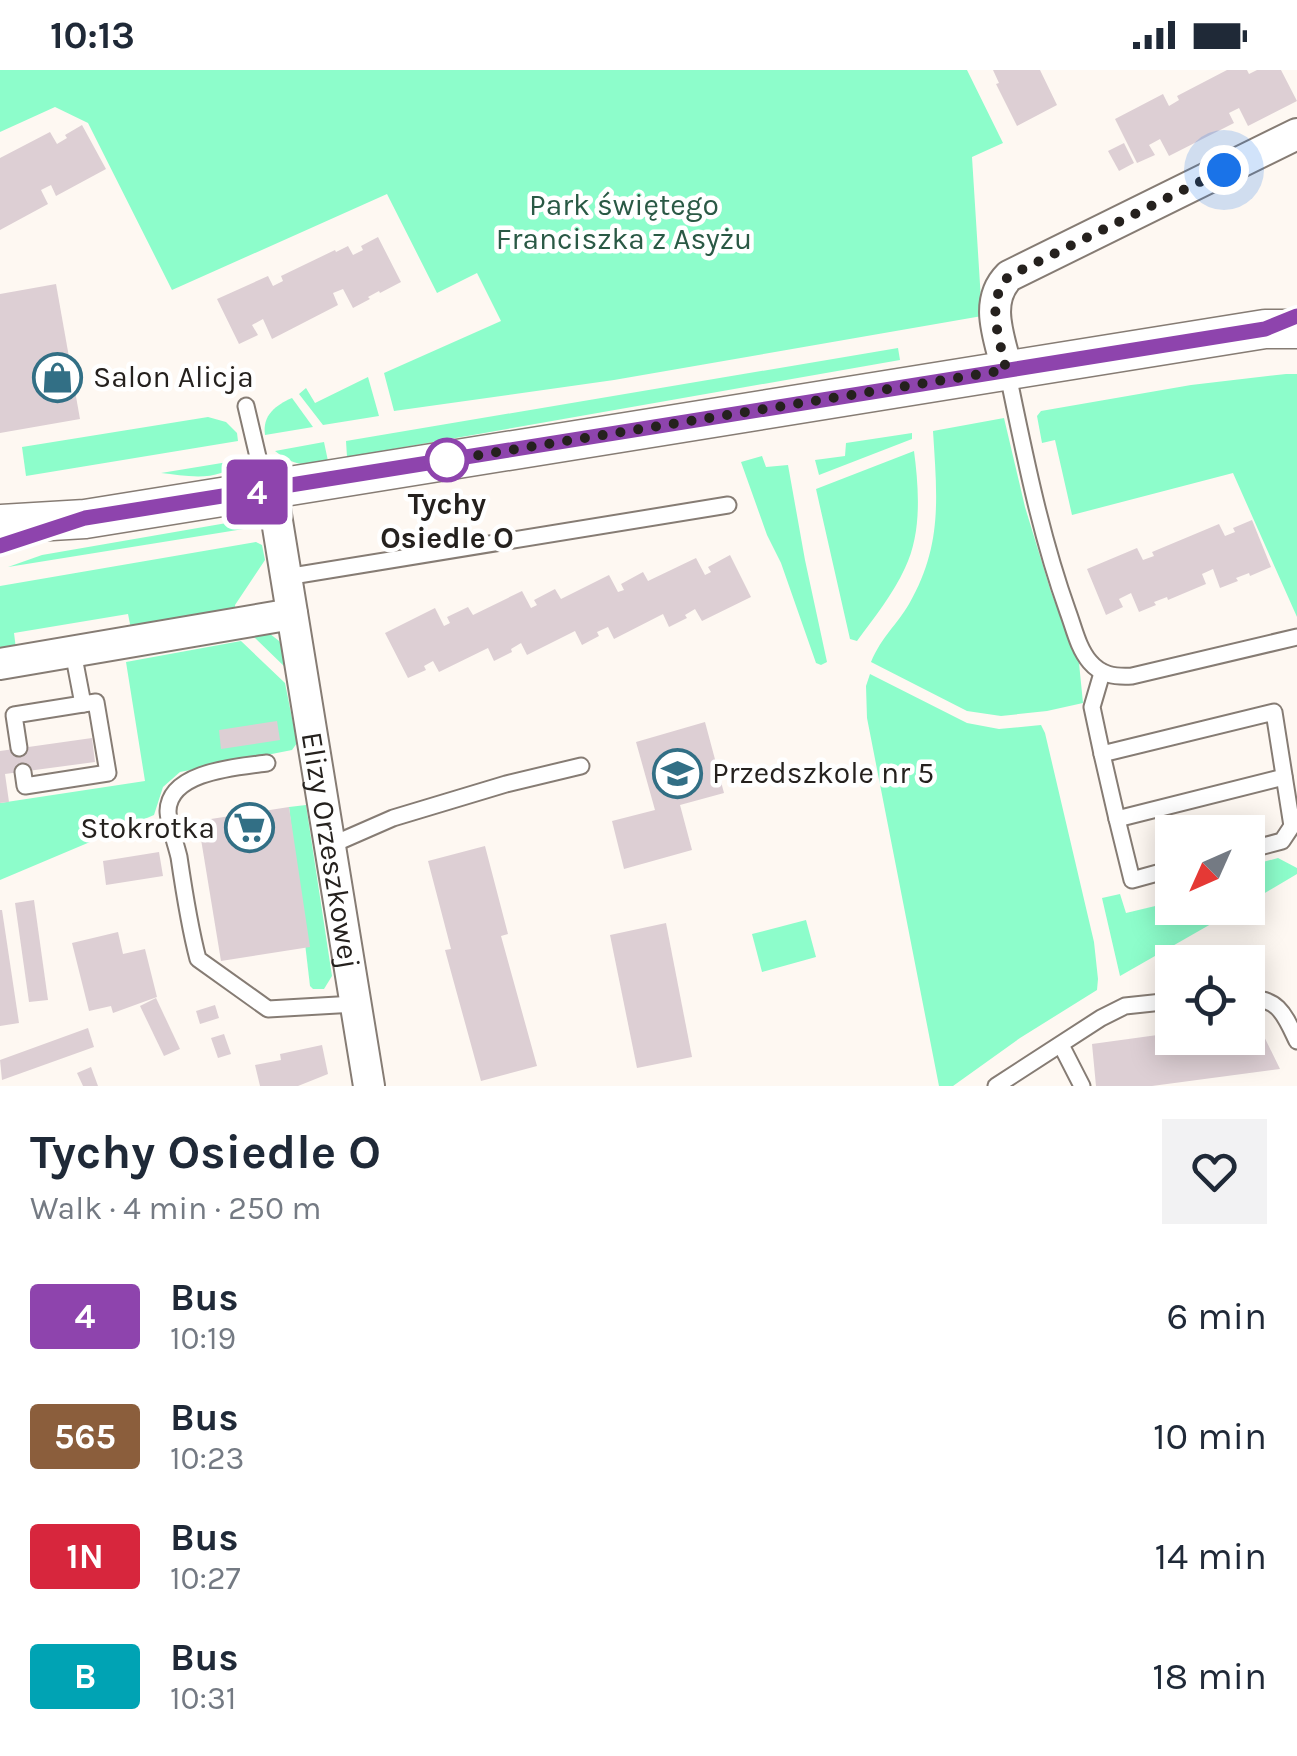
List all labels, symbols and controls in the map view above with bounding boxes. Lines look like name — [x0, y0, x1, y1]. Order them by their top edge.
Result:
text: 10:13 — [50, 13, 135, 58]
your location — [1199, 145, 1249, 195]
park label: Park świętego Franciszka z Asyżu — [496, 187, 752, 257]
shop icon: Salon Alicja — [32, 351, 84, 403]
place label: Salon Alicja — [93, 359, 254, 395]
marker: Tychy Osiedle O — [426, 439, 468, 481]
line badge: 4 — [224, 460, 290, 524]
text: 4 — [247, 472, 267, 513]
place label: Tychy Osiedle O — [380, 486, 514, 556]
street label: Elizy Orzeszkowej — [294, 729, 368, 971]
school or university icon: Przedszkole nr 5 — [651, 747, 703, 799]
place label: Przedszkole nr 5 — [712, 755, 934, 791]
supermarket icon: Stokrotka — [224, 802, 276, 854]
place label: Stokrotka — [80, 810, 215, 846]
north arrow — [1155, 815, 1265, 925]
map controls — [1155, 815, 1265, 1055]
button: locate — [1155, 945, 1265, 1055]
button: heart — [1162, 1119, 1267, 1224]
text: Tychy Osiedle O — [30, 1124, 381, 1180]
text: Walk · 4 min · 250 m — [30, 1190, 321, 1227]
text: Bus — [170, 1275, 239, 1320]
text: 6 min — [1166, 1294, 1267, 1339]
text: 4 — [75, 1296, 95, 1337]
text: 10:19 — [170, 1320, 236, 1357]
text: Bus — [170, 1395, 239, 1440]
text: 10 min — [1153, 1414, 1267, 1459]
text: 565 — [54, 1416, 116, 1457]
text: 10:23 — [170, 1440, 244, 1477]
text: Bus — [170, 1515, 239, 1560]
text: 14 min — [1154, 1534, 1267, 1579]
text: 1N — [66, 1536, 104, 1577]
text: 10:27 — [170, 1560, 241, 1597]
text: Bus — [170, 1635, 239, 1680]
text: 18 min — [1152, 1654, 1267, 1699]
text: B — [74, 1656, 96, 1697]
text: 10:31 — [170, 1680, 236, 1717]

